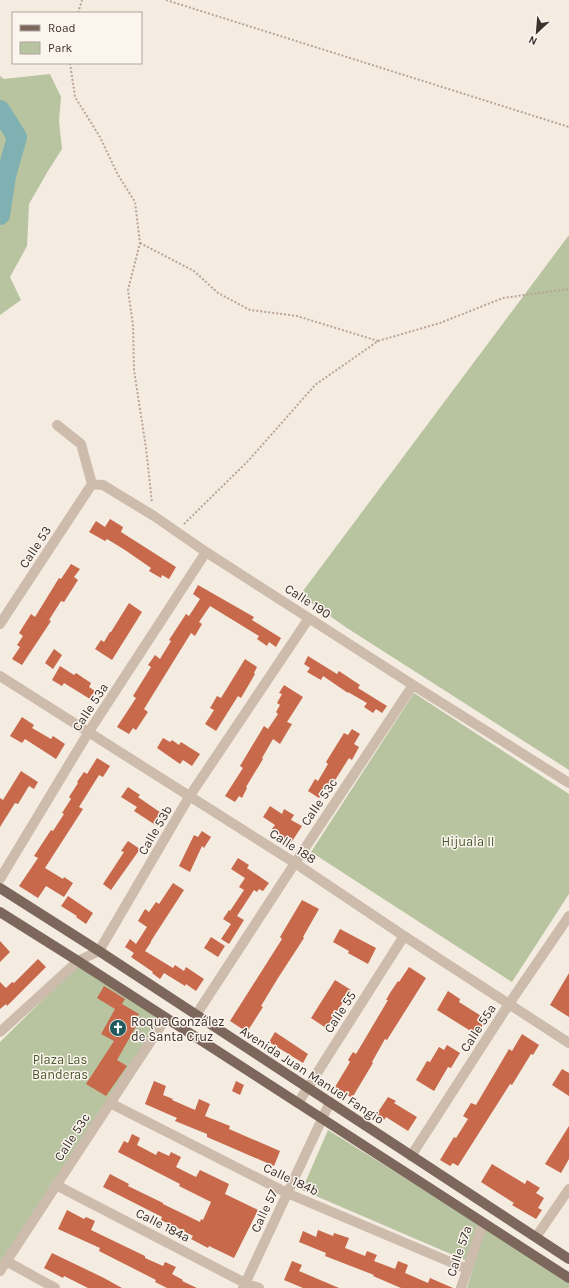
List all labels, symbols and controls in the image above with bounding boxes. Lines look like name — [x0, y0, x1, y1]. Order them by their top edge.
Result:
legend — [12, 12, 142, 64]
north arrow — [517, 12, 557, 52]
text: Road — [48, 21, 76, 35]
text: N — [526, 33, 539, 48]
text: Park — [48, 41, 73, 55]
street label: Calle 53 — [16, 523, 54, 571]
street label: Calle 190 — [282, 581, 334, 622]
street label: Calle 53a — [69, 680, 111, 734]
street label: Calle 53c — [298, 775, 340, 829]
street label: Calle 53b — [135, 802, 175, 858]
street label: Calle 188 — [267, 825, 319, 867]
park label: Hijuala II — [442, 834, 494, 849]
street label: Calle 55 — [321, 988, 359, 1036]
street label: Calle 55a — [457, 1001, 499, 1055]
place label: Roque González de Santa Cruz — [131, 1014, 224, 1044]
church icon: Roque González de Santa Cruz — [108, 1018, 128, 1038]
street label: Avenida Juan Manuel Fangio — [237, 1023, 387, 1127]
park label: Plaza Las Banderas — [32, 1052, 88, 1082]
street label: Calle 53c — [51, 1110, 93, 1164]
street label: Calle 184b — [261, 1160, 321, 1198]
street label: Calle 57 — [248, 1187, 280, 1235]
street label: Calle 184a — [133, 1205, 193, 1245]
street label: Calle 57a — [443, 1224, 475, 1278]

